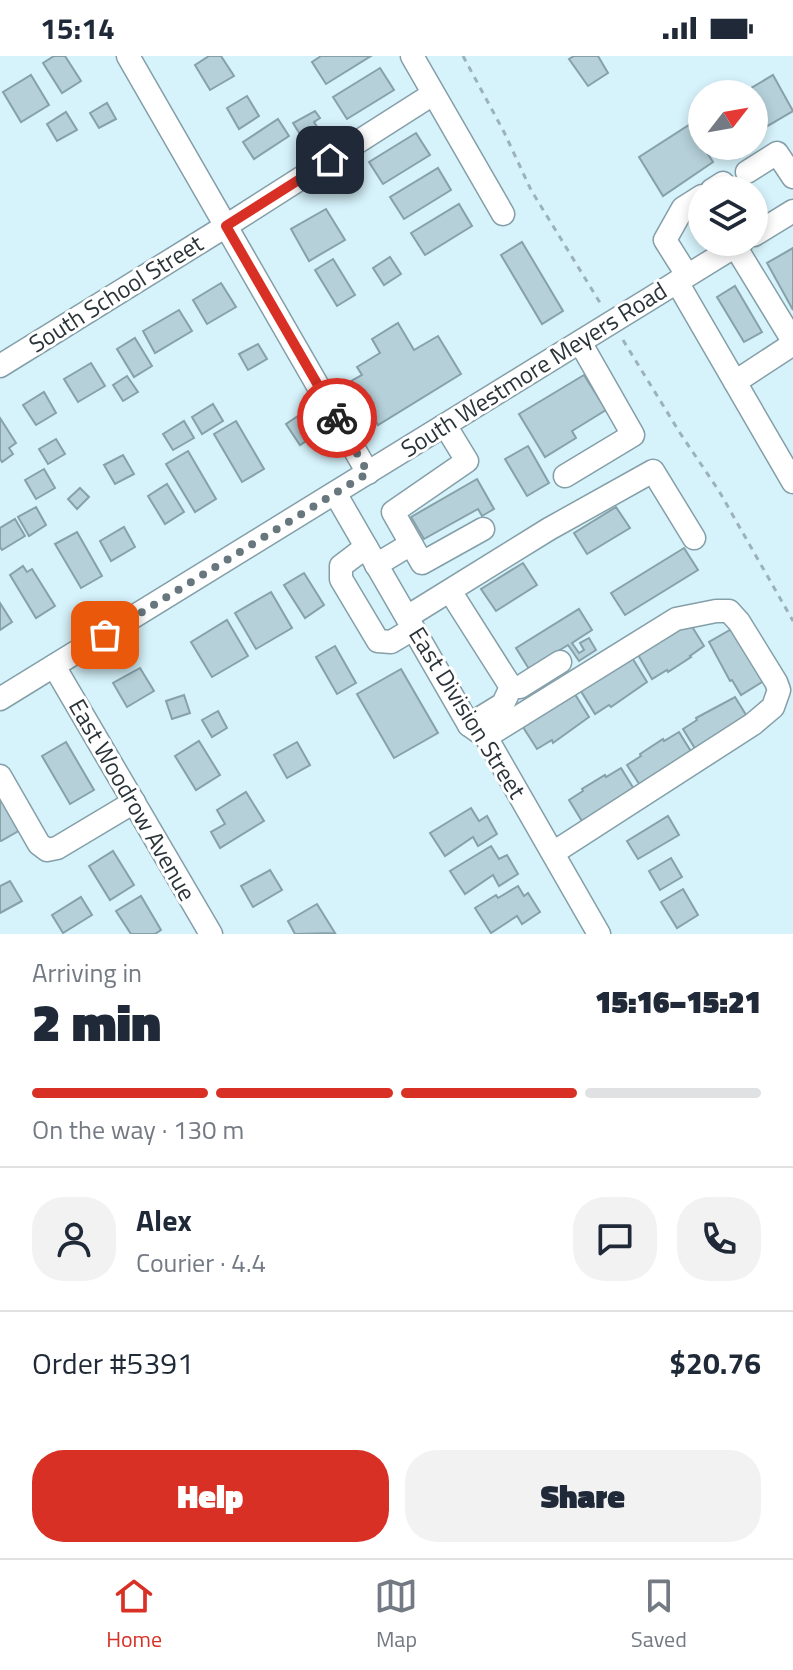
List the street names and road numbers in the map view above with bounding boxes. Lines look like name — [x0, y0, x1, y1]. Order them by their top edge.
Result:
street label: South School Street — [21, 225, 210, 361]
street label: South Westmore Meyers Road — [393, 272, 674, 466]
street label: East Division Street — [400, 619, 536, 806]
street label: East Woodrow Avenue — [60, 692, 206, 907]

